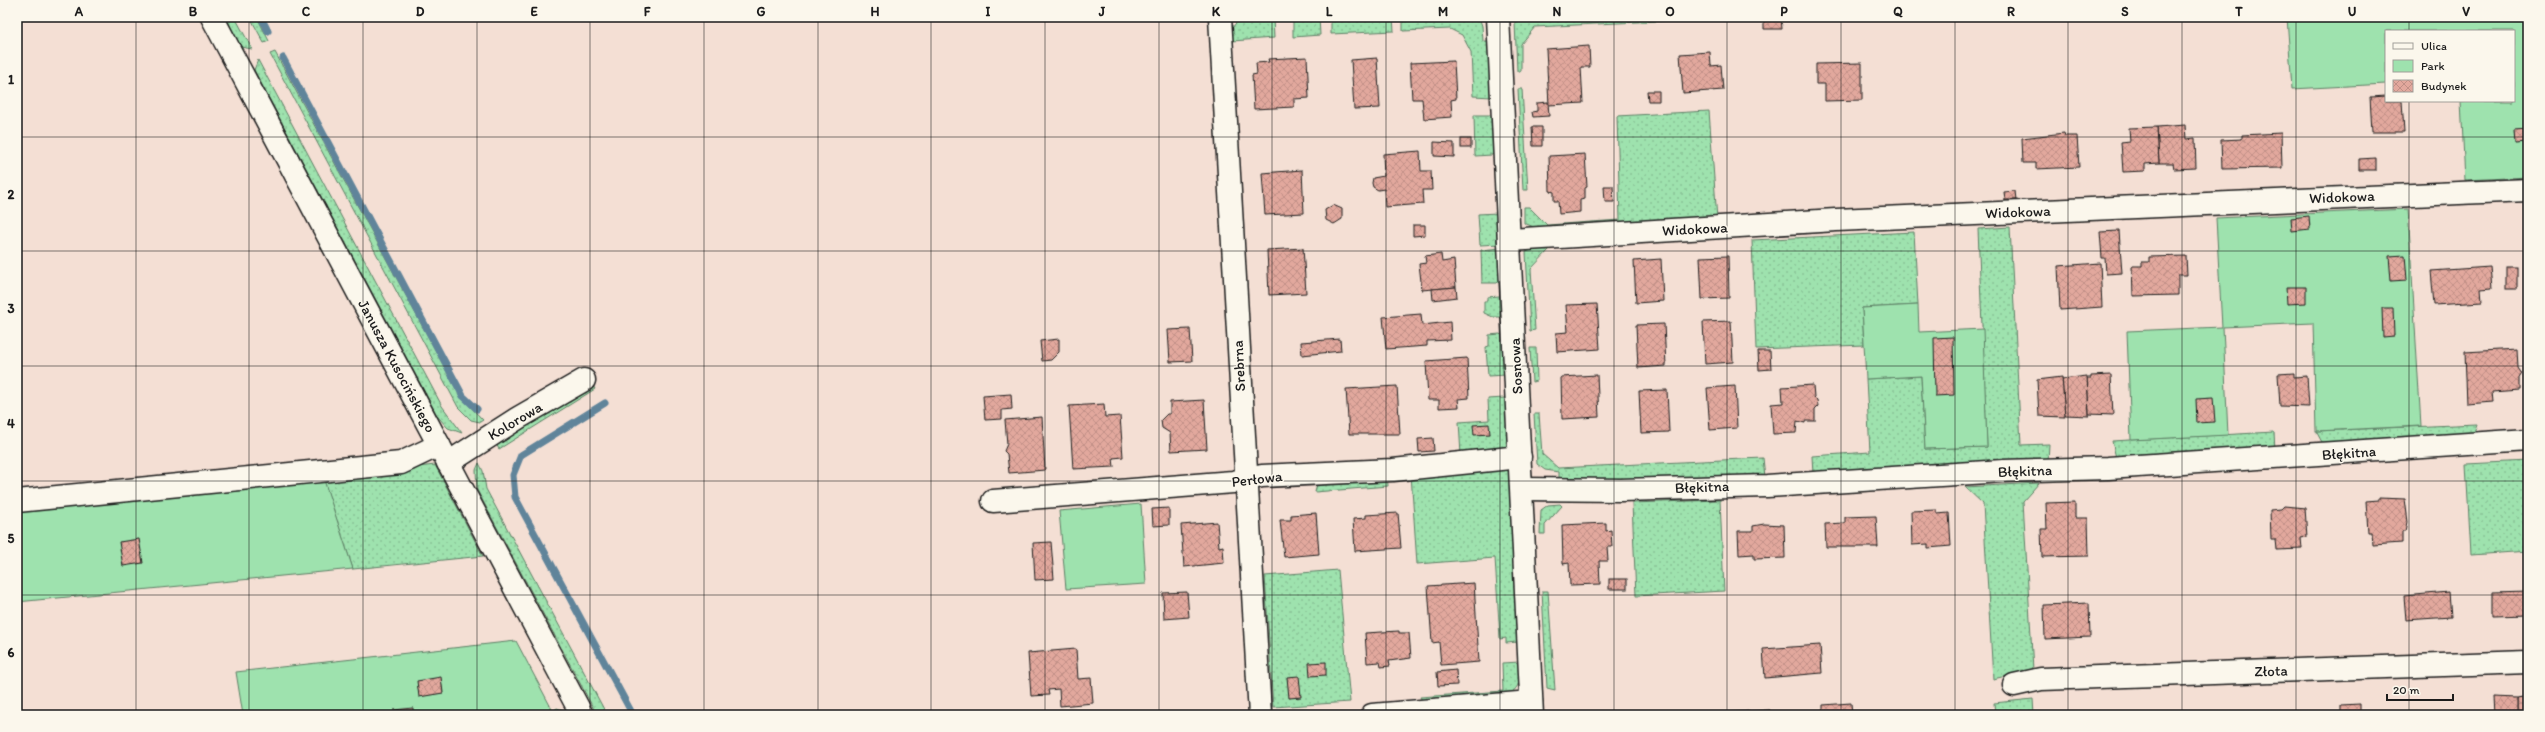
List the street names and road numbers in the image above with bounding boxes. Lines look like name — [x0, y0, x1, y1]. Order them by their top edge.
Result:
street label: Widokowa — [2309, 187, 2375, 207]
street label: Widokowa — [1985, 202, 2051, 222]
street label: Widokowa — [1662, 218, 1729, 240]
street label: Janusza Kusocińskiego — [354, 296, 440, 436]
street label: Sosnowa — [1506, 337, 1526, 395]
street label: Srebrna — [1229, 339, 1249, 392]
street label: Kolorowa — [484, 398, 546, 444]
street label: Błękitna — [2321, 442, 2377, 464]
street label: Błękitna — [1998, 461, 2053, 481]
street label: Perłowa — [1231, 467, 1284, 491]
street label: Błękitna — [1675, 477, 1730, 497]
street label: Złota — [2254, 661, 2289, 681]

